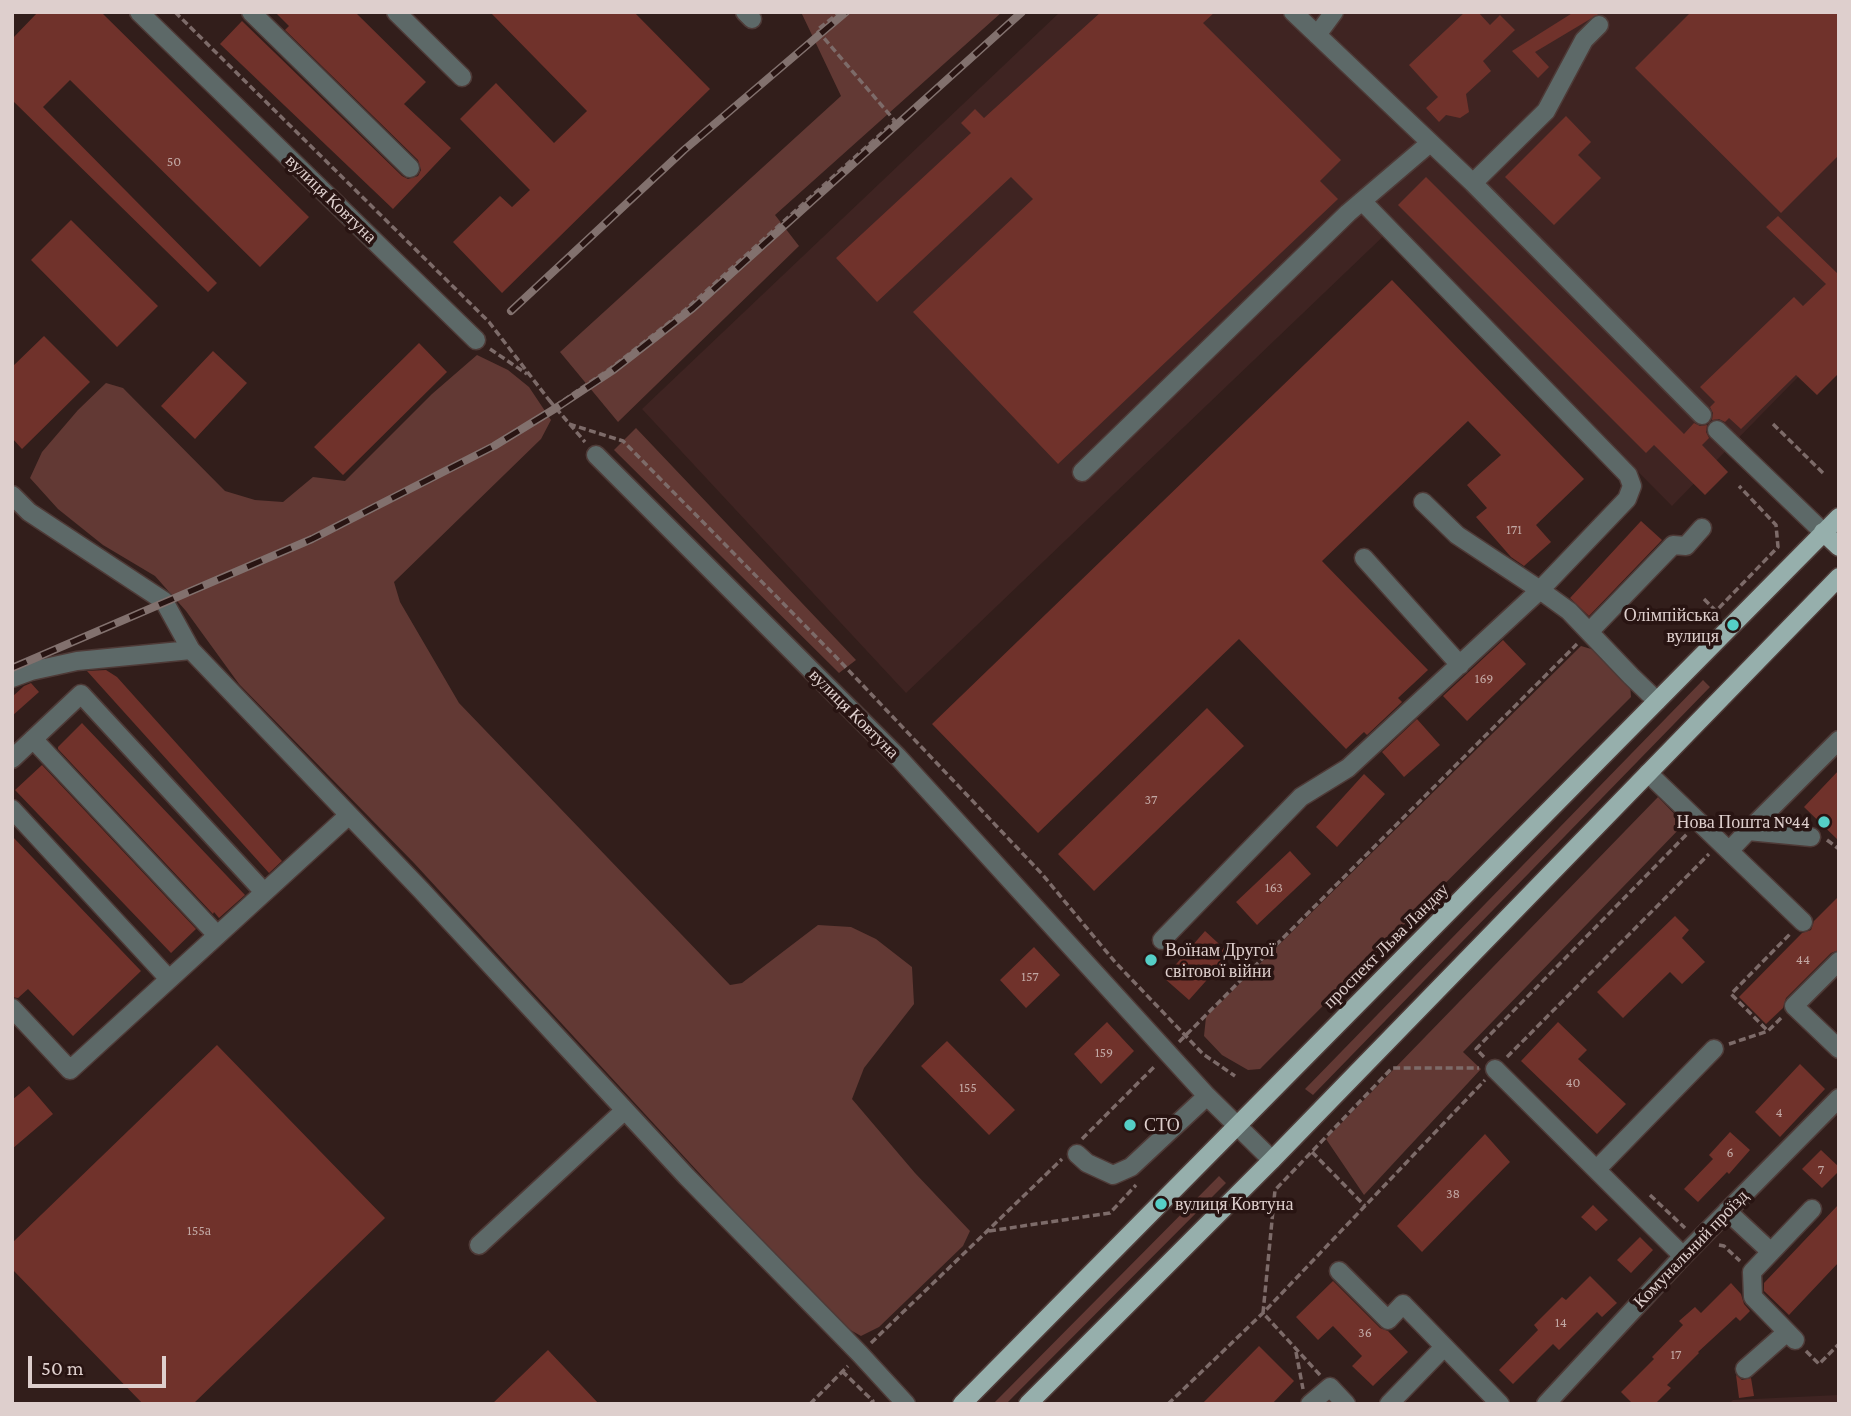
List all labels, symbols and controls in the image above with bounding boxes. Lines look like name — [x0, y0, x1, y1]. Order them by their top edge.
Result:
street label: вулиця Ковтуна — [281, 150, 381, 248]
house number: 50 — [167, 154, 181, 170]
house number: 171 — [1506, 522, 1522, 538]
place label: Олімпійська вулиця — [1624, 604, 1719, 646]
marker: Олімпійська вулиця — [1725, 617, 1741, 633]
street label: вулиця Ковтуна — [805, 665, 903, 763]
house number: 169 — [1475, 671, 1493, 687]
house number: 37 — [1145, 792, 1157, 808]
place label: Нова Пошта №44 — [1677, 811, 1810, 833]
marker: Нова Пошта №44 — [1816, 814, 1832, 830]
street label: проспект Льва Ландау — [1319, 879, 1453, 1013]
house number: 163 — [1265, 880, 1283, 896]
place label: Воїнам Другої світової війни — [1165, 939, 1274, 982]
marker: Воїнам Другої світової війни — [1143, 952, 1159, 968]
house number: 44 — [1796, 952, 1810, 968]
house number: 157 — [1021, 969, 1039, 985]
house number: 159 — [1095, 1045, 1113, 1061]
house number: 40 — [1565, 1075, 1581, 1091]
house number: 155 — [959, 1080, 977, 1096]
house number: 4 — [1775, 1105, 1783, 1121]
place label: СТО — [1144, 1114, 1180, 1136]
marker: СТО — [1122, 1117, 1138, 1133]
house number: 6 — [1726, 1145, 1734, 1161]
house number: 7 — [1818, 1162, 1824, 1178]
street label: Комунальний проїзд — [1629, 1185, 1753, 1313]
house number: 38 — [1446, 1186, 1460, 1202]
place label: вулиця Ковтуна — [1175, 1193, 1293, 1215]
marker: вулиця Ковтуна — [1153, 1196, 1169, 1212]
house number: 155а — [187, 1223, 211, 1239]
house number: 14 — [1555, 1315, 1567, 1331]
house number: 36 — [1358, 1325, 1372, 1341]
scale bar — [32, 1342, 170, 1386]
house number: 17 — [1670, 1347, 1682, 1363]
text: 50 m — [41, 1356, 84, 1380]

